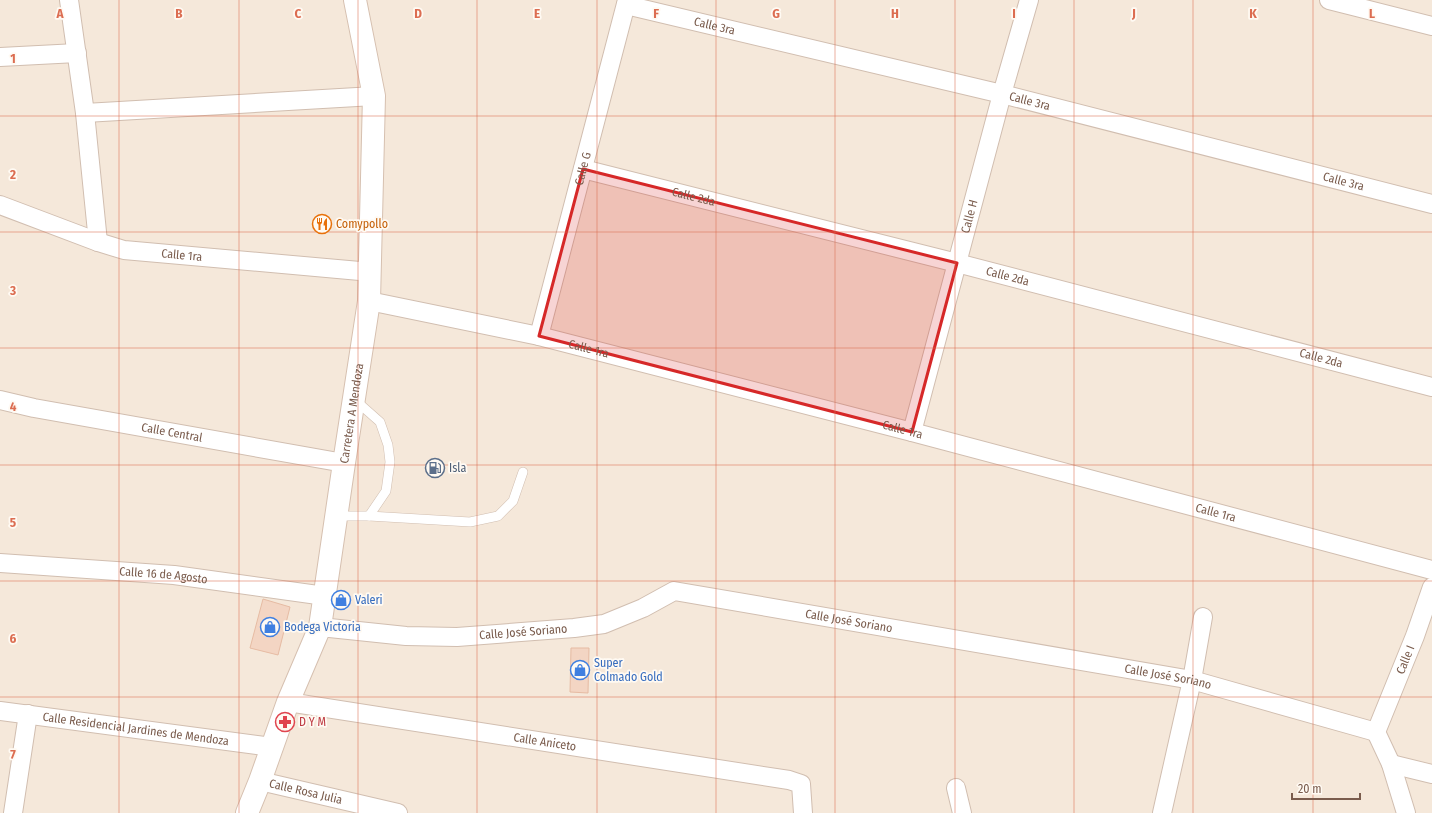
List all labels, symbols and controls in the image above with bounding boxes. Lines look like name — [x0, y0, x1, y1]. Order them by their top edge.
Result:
text: A — [55, 6, 64, 21]
text: B — [175, 6, 183, 21]
text: C — [295, 6, 302, 21]
text: D — [414, 6, 422, 21]
text: E — [534, 6, 540, 21]
text: F — [653, 6, 659, 21]
text: G — [772, 6, 780, 21]
text: H — [891, 6, 899, 21]
text: I — [1012, 6, 1016, 21]
text: J — [1131, 6, 1136, 21]
text: K — [1249, 6, 1257, 21]
text: L — [1369, 6, 1375, 21]
street label: Calle 3ra — [693, 14, 737, 38]
text: 1 — [10, 51, 16, 66]
street label: Calle 3ra — [1008, 89, 1052, 113]
street label: Calle G — [572, 150, 594, 187]
text: 2 — [9, 167, 16, 182]
street label: Calle 3ra — [1322, 169, 1366, 193]
street label: Calle 2da — [670, 185, 717, 209]
street label: Calle H — [958, 198, 981, 235]
restaurant icon: Comypollo — [311, 213, 333, 235]
place label: Comypollo — [336, 217, 388, 231]
street label: Calle 1ra — [161, 246, 203, 264]
street label: Calle 2da — [985, 264, 1031, 289]
text: 3 — [9, 283, 16, 298]
street label: Calle 1ra — [567, 337, 611, 361]
street label: Calle 2da — [1298, 346, 1344, 370]
street label: Carretera A Mendoza — [337, 362, 366, 464]
text: 4 — [10, 399, 17, 414]
street label: Calle 1ra — [881, 418, 924, 442]
street label: Calle Central — [140, 420, 203, 445]
fuel station icon: Isla — [424, 457, 446, 479]
place label: Isla — [449, 461, 466, 475]
street label: Calle 1ra — [1194, 501, 1238, 525]
text: 5 — [10, 515, 16, 530]
street label: Calle 16 de Agosto — [119, 564, 209, 587]
shop icon: Valeri — [330, 589, 352, 611]
place label: Valeri — [355, 593, 383, 607]
street label: Calle José Soriano — [804, 607, 894, 635]
shop icon: Bodega Victoria — [259, 616, 281, 638]
place label: Bodega Victoria — [284, 620, 361, 634]
street label: Calle José Soriano — [479, 622, 568, 642]
text: 6 — [10, 631, 17, 646]
street label: Calle I — [1393, 643, 1417, 676]
place label: Super Colmado Gold — [594, 656, 663, 684]
shop icon: Super Colmado Gold — [569, 659, 591, 681]
street label: Calle José Soriano — [1123, 662, 1213, 692]
street label: Calle Residencial Jardines de Mendoza — [42, 710, 230, 748]
pharmacy icon: D Y M — [274, 711, 296, 733]
place label: D Y M — [299, 715, 326, 729]
street label: Calle Aniceto — [513, 730, 577, 754]
text: 7 — [10, 747, 16, 762]
scale bar — [1292, 775, 1360, 801]
street label: Calle Rosa Julia — [268, 776, 344, 807]
text: 20 m — [1298, 782, 1322, 796]

